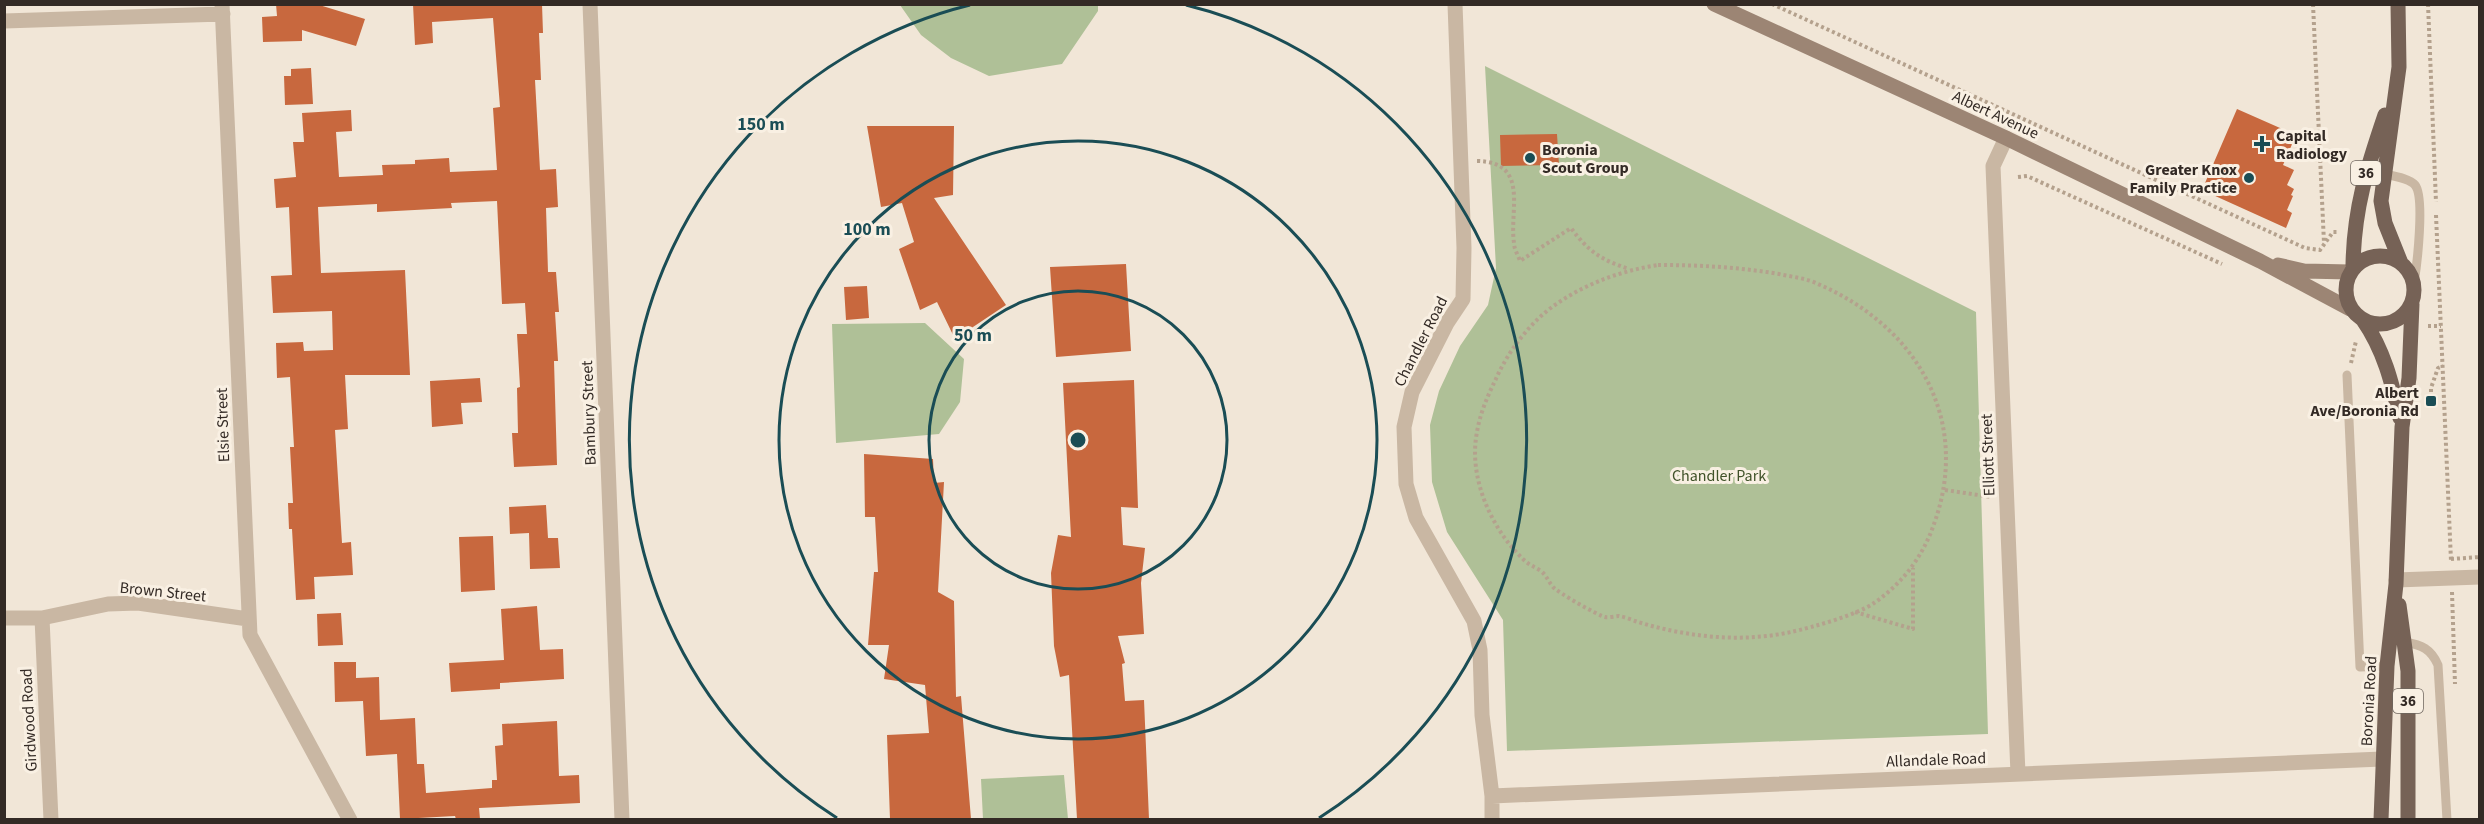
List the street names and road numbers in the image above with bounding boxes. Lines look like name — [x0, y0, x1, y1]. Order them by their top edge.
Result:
street label: Albert Avenue — [1949, 85, 2042, 145]
road number: 36 — [2351, 161, 2381, 185]
street label: Chandler Road — [1389, 293, 1453, 390]
street label: Bambury Street — [576, 360, 602, 466]
street label: Elsie Street — [211, 387, 235, 463]
street label: Elliott Street — [1976, 413, 2000, 497]
street label: Brown Street — [118, 577, 208, 608]
street label: Boronia Road — [2356, 655, 2382, 747]
street label: Girdwood Road — [15, 668, 43, 772]
road number: 36 — [2393, 689, 2423, 713]
street label: Allandale Road — [1886, 747, 1986, 773]

